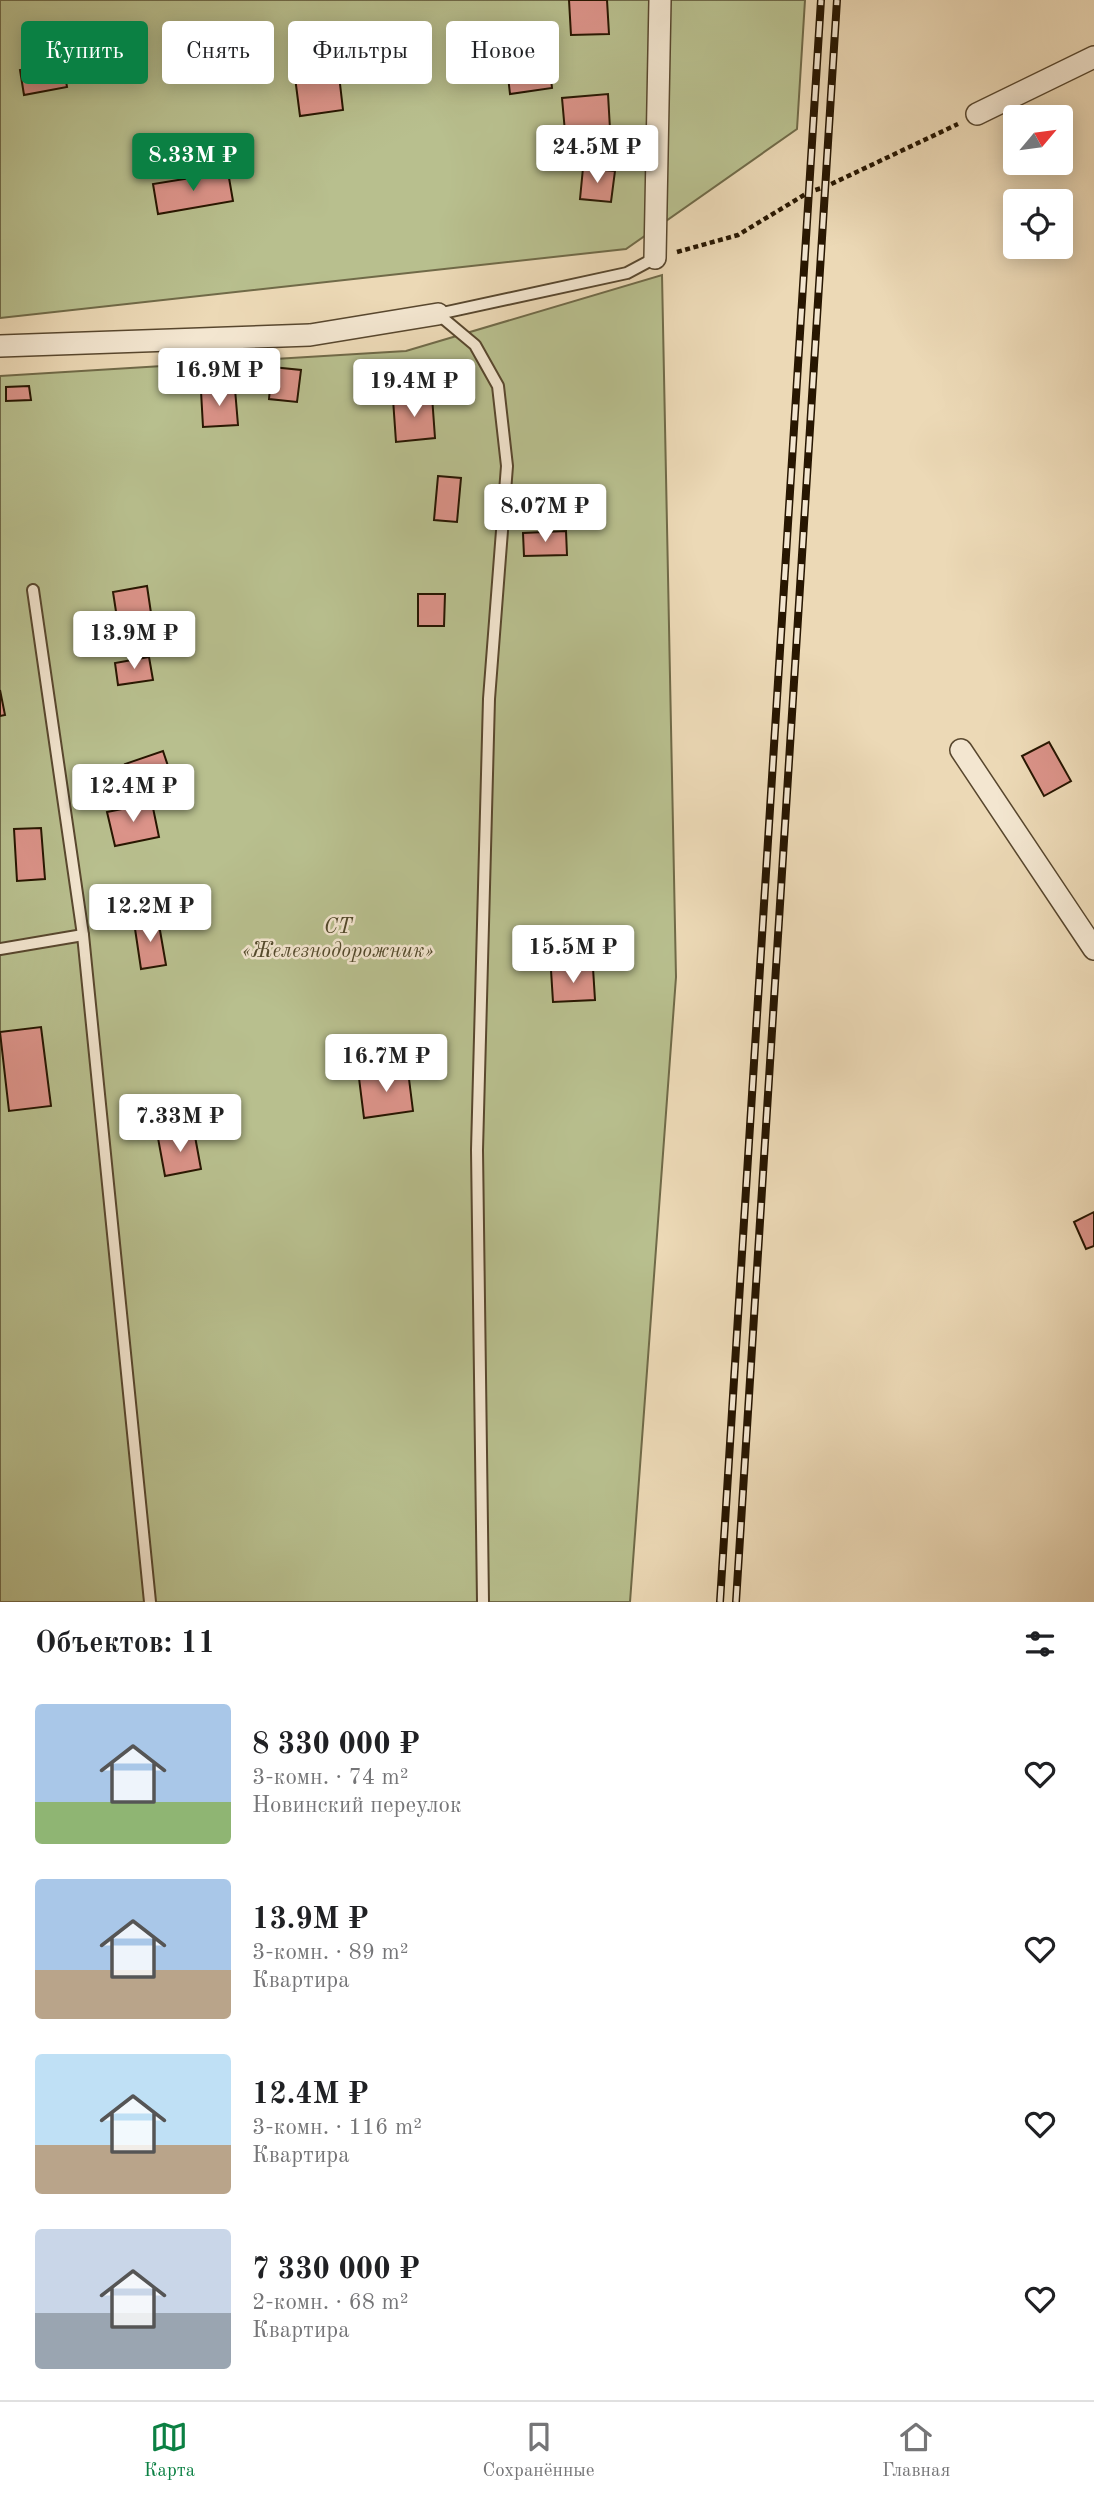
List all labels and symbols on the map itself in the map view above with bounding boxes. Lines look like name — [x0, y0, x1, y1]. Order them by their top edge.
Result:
north arrow — [1003, 105, 1073, 175]
pin: 24.5M ₽ — [532, 125, 662, 185]
pin: 8.33M ₽ — [128, 134, 258, 193]
pin: 16.9M ₽ — [154, 348, 284, 408]
pin: 19.4M ₽ — [349, 360, 479, 419]
pin: 8.07M ₽ — [480, 484, 610, 544]
pin: 13.9M ₽ — [69, 612, 199, 671]
pin: 12.4M ₽ — [68, 764, 198, 824]
pin: 12.2M ₽ — [85, 884, 215, 944]
park label: СТ «Железнодорожник» — [242, 917, 434, 962]
pin: 15.5M ₽ — [508, 926, 638, 985]
pin: 16.7M ₽ — [321, 1034, 451, 1094]
pin: 7.33M ₽ — [115, 1094, 245, 1154]

